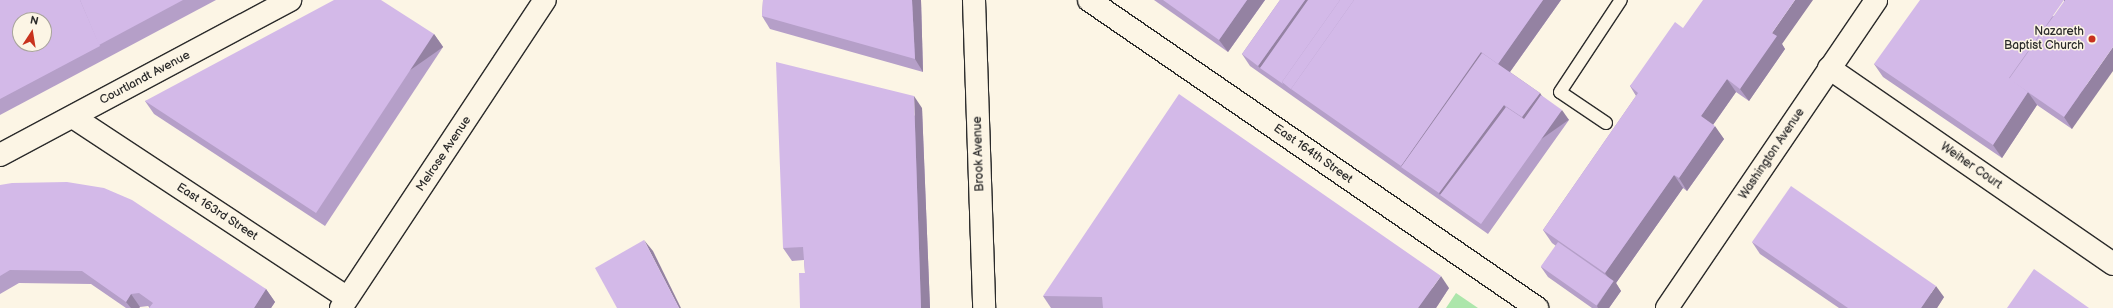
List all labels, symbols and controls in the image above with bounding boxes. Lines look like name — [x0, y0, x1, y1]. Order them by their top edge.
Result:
north arrow — [12, 12, 52, 52]
text: N — [29, 14, 40, 28]
place label: Nazareth Baptist Church — [2004, 25, 2084, 53]
marker: Nazareth Baptist Church — [2087, 34, 2097, 44]
street label: Courtlandt Avenue — [97, 48, 193, 108]
street label: Washington Avenue — [1736, 106, 1808, 202]
street label: Melrose Avenue — [414, 114, 474, 194]
street label: Brook Avenue — [970, 116, 988, 192]
street label: East 164th Street — [1271, 121, 1355, 187]
street label: Weiher Court — [1938, 140, 2004, 192]
street label: East 163rd Street — [174, 180, 260, 244]

